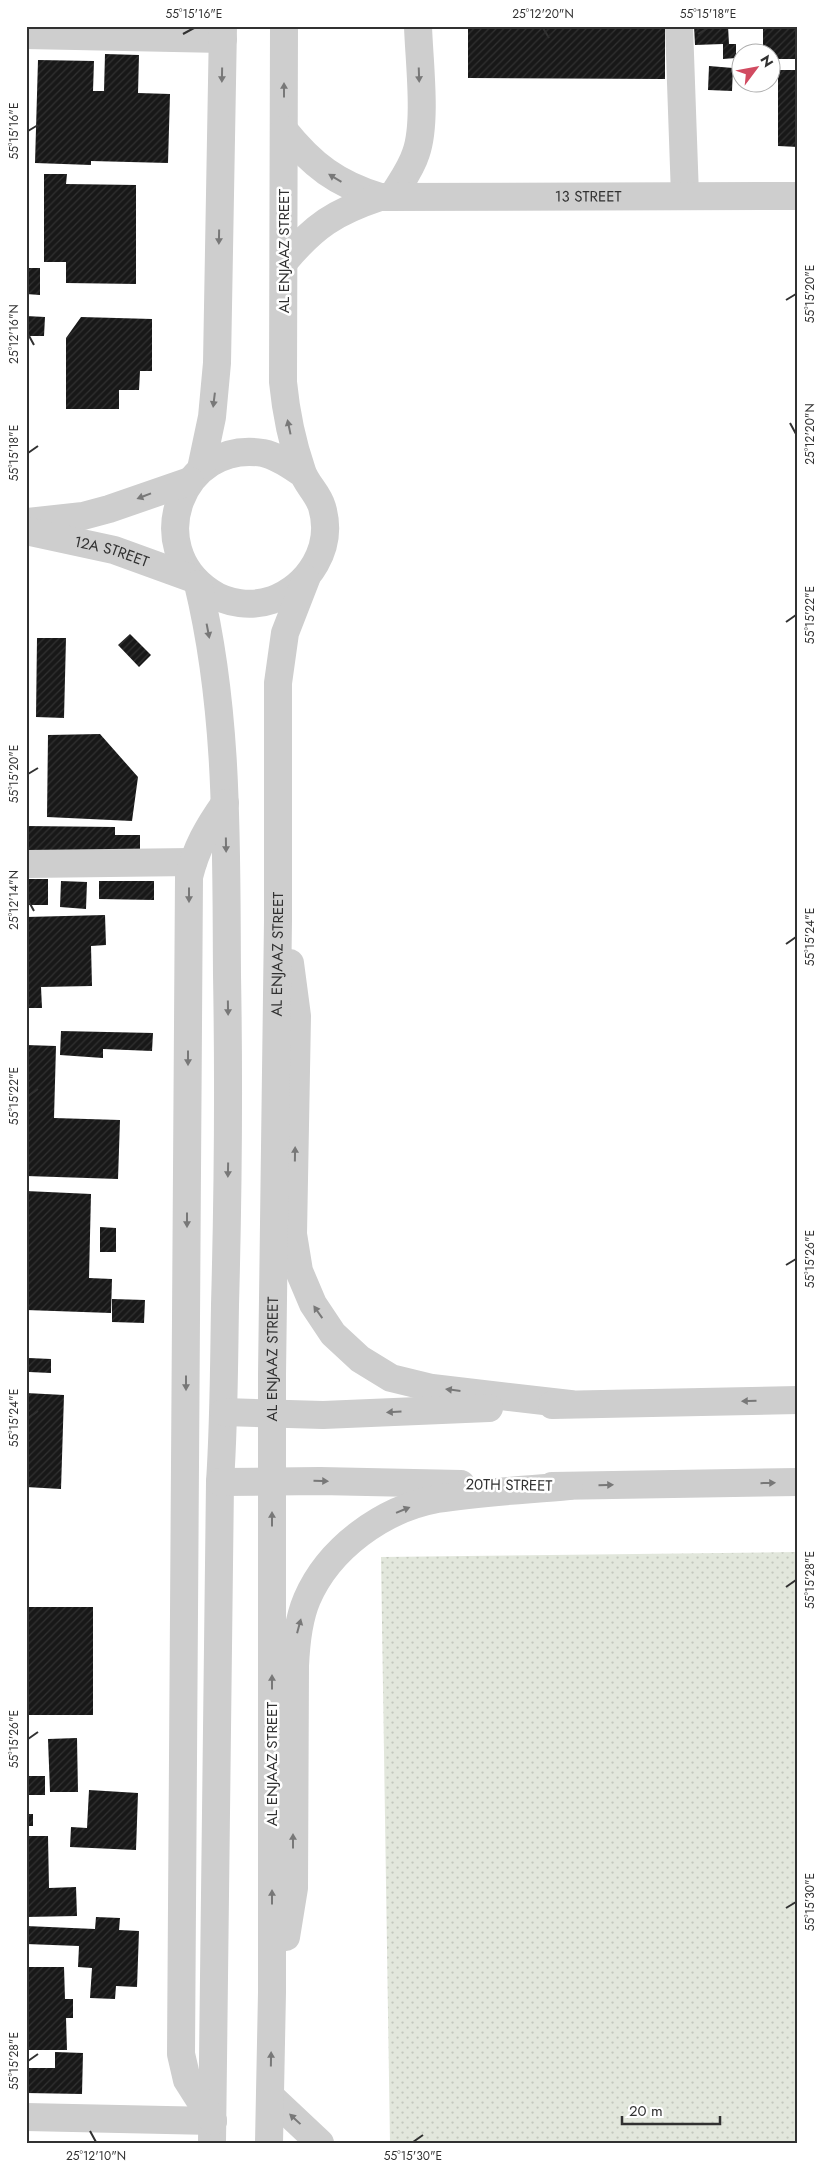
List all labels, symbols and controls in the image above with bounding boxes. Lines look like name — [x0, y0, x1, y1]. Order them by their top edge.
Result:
text: 55°15'16"E — [166, 5, 222, 23]
text: 25°12'20"N — [512, 5, 574, 23]
text: 55°15'18"E — [680, 5, 736, 23]
north arrow — [732, 42, 782, 92]
text: N — [756, 51, 778, 71]
one-way arrow — [218, 67, 226, 83]
one-way arrow — [416, 67, 424, 83]
one-way arrow — [280, 82, 288, 98]
text: 55°15'16"E — [5, 103, 23, 159]
one-way arrow — [328, 174, 342, 183]
street label: 13 STREET — [555, 185, 621, 208]
street label: AL ENJAAZ STREET — [273, 189, 295, 313]
one-way arrow — [215, 230, 223, 246]
text: 55°15'20"E — [801, 265, 819, 323]
text: 25°12'16"N — [5, 304, 23, 364]
one-way arrow — [210, 392, 218, 408]
text: 25°12'20"N — [801, 403, 819, 465]
one-way arrow — [285, 419, 293, 435]
text: 55°15'18"E — [5, 425, 23, 481]
one-way arrow — [137, 493, 151, 501]
street label: 12A STREET — [72, 531, 152, 573]
text: 55°15'22"E — [801, 586, 819, 644]
one-way arrow — [205, 624, 213, 640]
text: 55°15'20"E — [5, 745, 23, 803]
one-way arrow — [222, 838, 230, 854]
text: 25°12'14"N — [5, 870, 23, 930]
one-way arrow — [185, 887, 193, 903]
street label: AL ENJAAZ STREET — [266, 892, 289, 1017]
text: 55°15'24"E — [801, 908, 819, 966]
one-way arrow — [224, 1000, 232, 1016]
one-way arrow — [184, 1050, 192, 1066]
text: 55°15'22"E — [5, 1067, 23, 1125]
one-way arrow — [291, 1146, 299, 1162]
one-way arrow — [224, 1163, 232, 1179]
one-way arrow — [183, 1212, 191, 1228]
text: 55°15'26"E — [801, 1230, 819, 1288]
street label: AL ENJAAZ STREET — [261, 1296, 284, 1421]
one-way arrow — [313, 1305, 323, 1319]
one-way arrow — [182, 1375, 190, 1391]
one-way arrow — [444, 1386, 460, 1394]
text: 55°15'24"E — [5, 1389, 23, 1447]
one-way arrow — [741, 1397, 757, 1405]
one-way arrow — [386, 1409, 402, 1417]
street label: 20TH STREET — [465, 1473, 553, 1497]
one-way arrow — [313, 1477, 329, 1485]
one-way arrow — [761, 1479, 777, 1487]
one-way arrow — [598, 1481, 614, 1489]
one-way arrow — [396, 1506, 411, 1514]
one-way arrow — [268, 1511, 276, 1527]
text: 55°15'28"E — [801, 1551, 819, 1609]
one-way arrow — [295, 1619, 303, 1634]
one-way arrow — [268, 1673, 276, 1689]
street label: AL ENJAAZ STREET — [261, 1702, 283, 1826]
text: 55°15'26"E — [5, 1710, 23, 1768]
one-way arrow — [289, 1832, 297, 1848]
text: 55°15'30"E — [801, 1873, 819, 1931]
one-way arrow — [268, 1888, 276, 1904]
text: 55°15'28"E — [5, 2032, 23, 2090]
one-way arrow — [267, 2051, 275, 2067]
scale bar — [622, 2094, 719, 2126]
text: 20 m — [629, 2100, 663, 2122]
one-way arrow — [290, 2113, 302, 2125]
text: 25°12'10"N — [66, 2147, 126, 2165]
text: 55°15'30"E — [384, 2147, 442, 2165]

